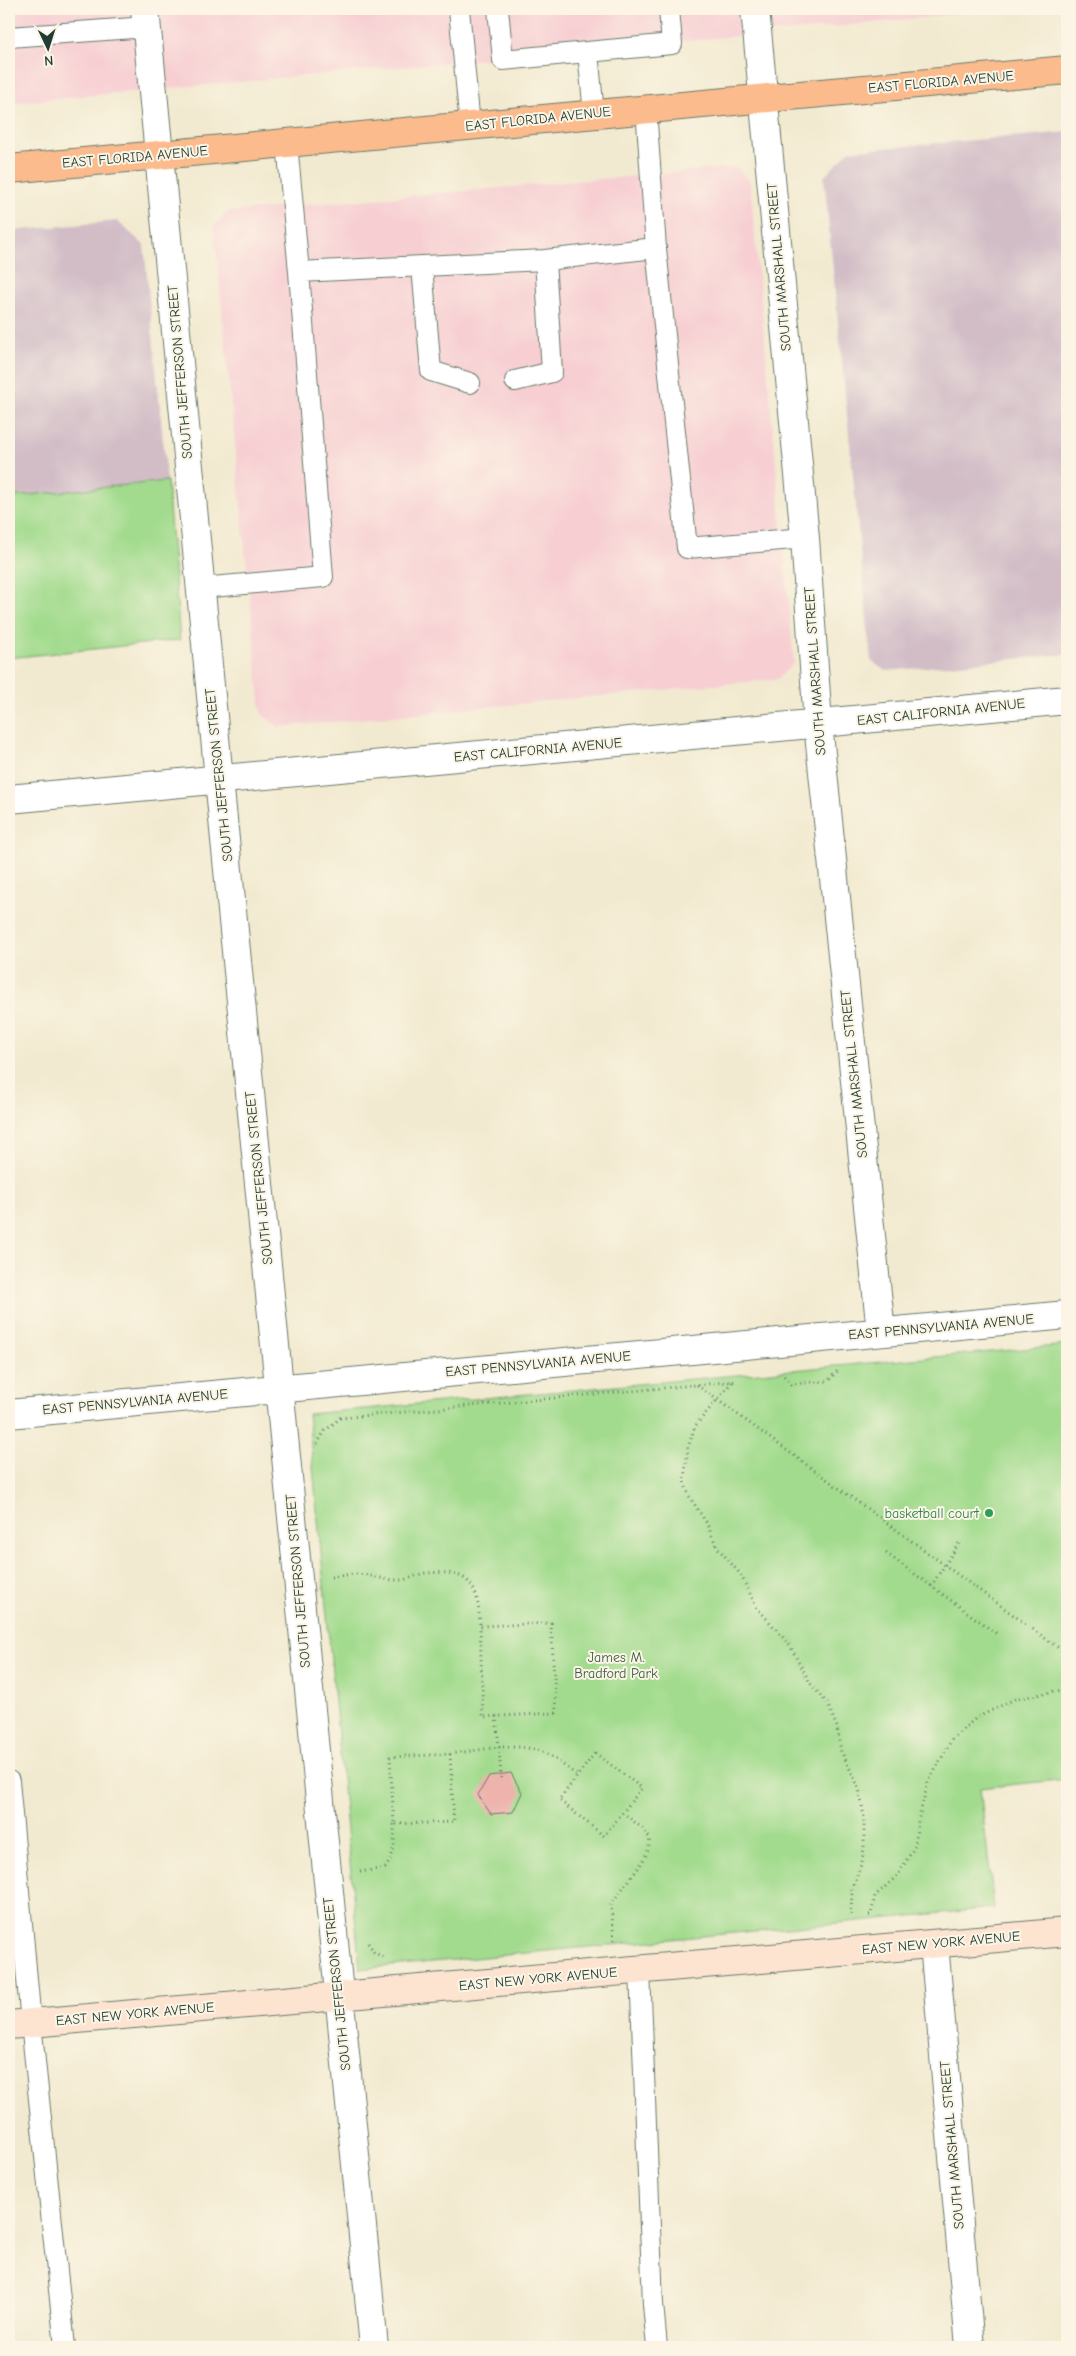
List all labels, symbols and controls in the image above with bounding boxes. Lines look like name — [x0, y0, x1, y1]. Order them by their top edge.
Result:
north arrow — [22, 22, 72, 72]
text: N — [44, 52, 54, 69]
street label: EAST FLORIDA AVENUE — [867, 67, 1015, 97]
street label: EAST FLORIDA AVENUE — [464, 103, 612, 135]
street label: EAST FLORIDA AVENUE — [61, 142, 209, 172]
street label: SOUTH MARSHALL STREET — [763, 181, 795, 352]
street label: SOUTH JEFFERSON STREET — [164, 284, 196, 460]
street label: SOUTH MARSHALL STREET — [801, 585, 829, 756]
street label: SOUTH JEFFERSON STREET — [201, 687, 237, 863]
street label: EAST CALIFORNIA AVENUE — [856, 695, 1026, 729]
street label: EAST CALIFORNIA AVENUE — [453, 734, 623, 766]
street label: SOUTH MARSHALL STREET — [837, 988, 871, 1159]
street label: SOUTH JEFFERSON STREET — [241, 1090, 277, 1266]
street label: EAST PENNSYLVANIA AVENUE — [848, 1310, 1034, 1344]
street label: EAST PENNSYLVANIA AVENUE — [445, 1347, 631, 1381]
street label: EAST PENNSYLVANIA AVENUE — [42, 1385, 228, 1419]
street label: SOUTH JEFFERSON STREET — [282, 1493, 314, 1669]
place label: basketball court — [885, 1505, 980, 1522]
marker: basketball court — [983, 1507, 995, 1519]
park label: James M. Bradford Park — [574, 1649, 658, 1682]
street label: SOUTH JEFFERSON STREET — [319, 1896, 355, 2072]
street label: EAST NEW YORK AVENUE — [861, 1928, 1021, 1958]
street label: EAST NEW YORK AVENUE — [458, 1964, 618, 1994]
street label: EAST NEW YORK AVENUE — [55, 1999, 215, 2029]
street label: SOUTH MARSHALL STREET — [936, 2059, 968, 2230]

